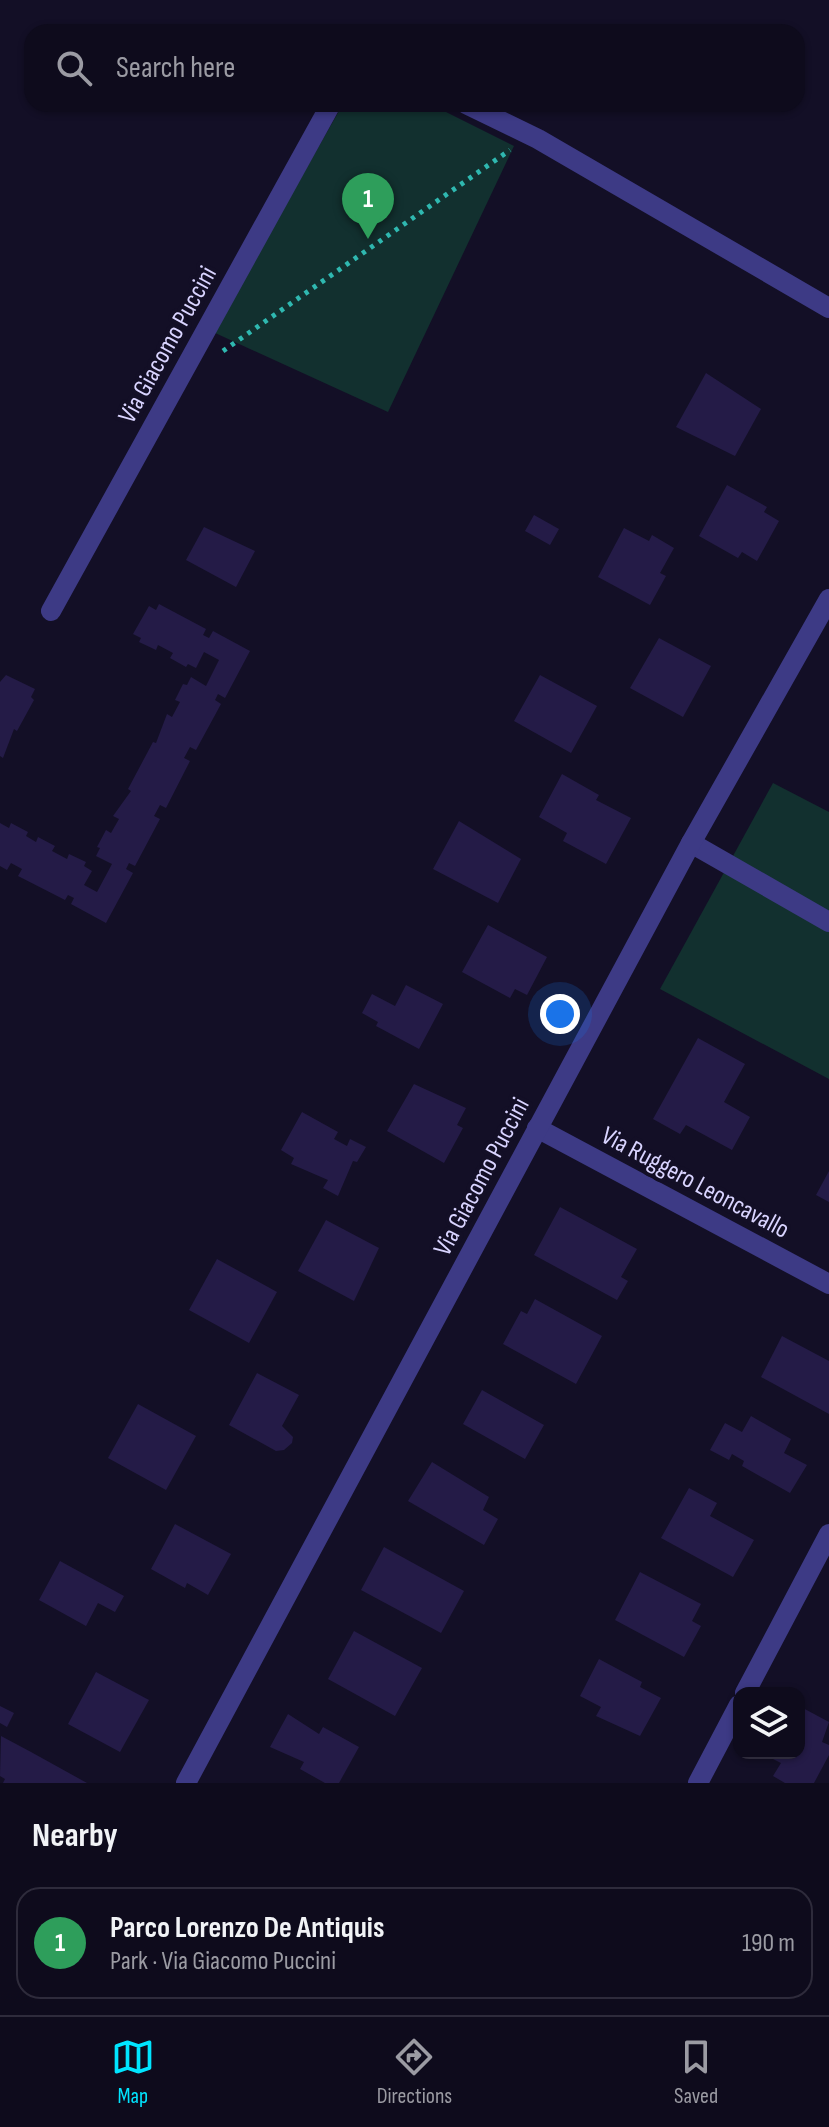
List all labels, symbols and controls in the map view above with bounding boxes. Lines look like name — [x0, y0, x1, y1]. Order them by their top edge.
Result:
search box — [24, 24, 805, 112]
icon: search — [52, 46, 96, 90]
text: Search here — [116, 50, 235, 86]
pin: 1 — [342, 173, 394, 239]
street label: Via Giacomo Puccini — [112, 261, 224, 429]
your location — [540, 994, 580, 1034]
street label: Via Giacomo Puccini — [427, 1093, 537, 1261]
street label: Via Ruggero Leoncavallo — [596, 1120, 794, 1246]
map controls — [733, 1687, 805, 1759]
button: layers — [733, 1687, 805, 1759]
text: Nearby — [32, 1815, 118, 1856]
text: Parco Lorenzo De Antiquis — [110, 1910, 384, 1946]
text: 1 — [55, 1928, 65, 1959]
text: 190 m — [742, 1928, 795, 1959]
text: Park · Via Giacomo Puccini — [110, 1946, 336, 1977]
tab: Map — [111, 2035, 155, 2110]
tab: Directions — [377, 2035, 452, 2110]
tab: Saved — [674, 2035, 718, 2110]

